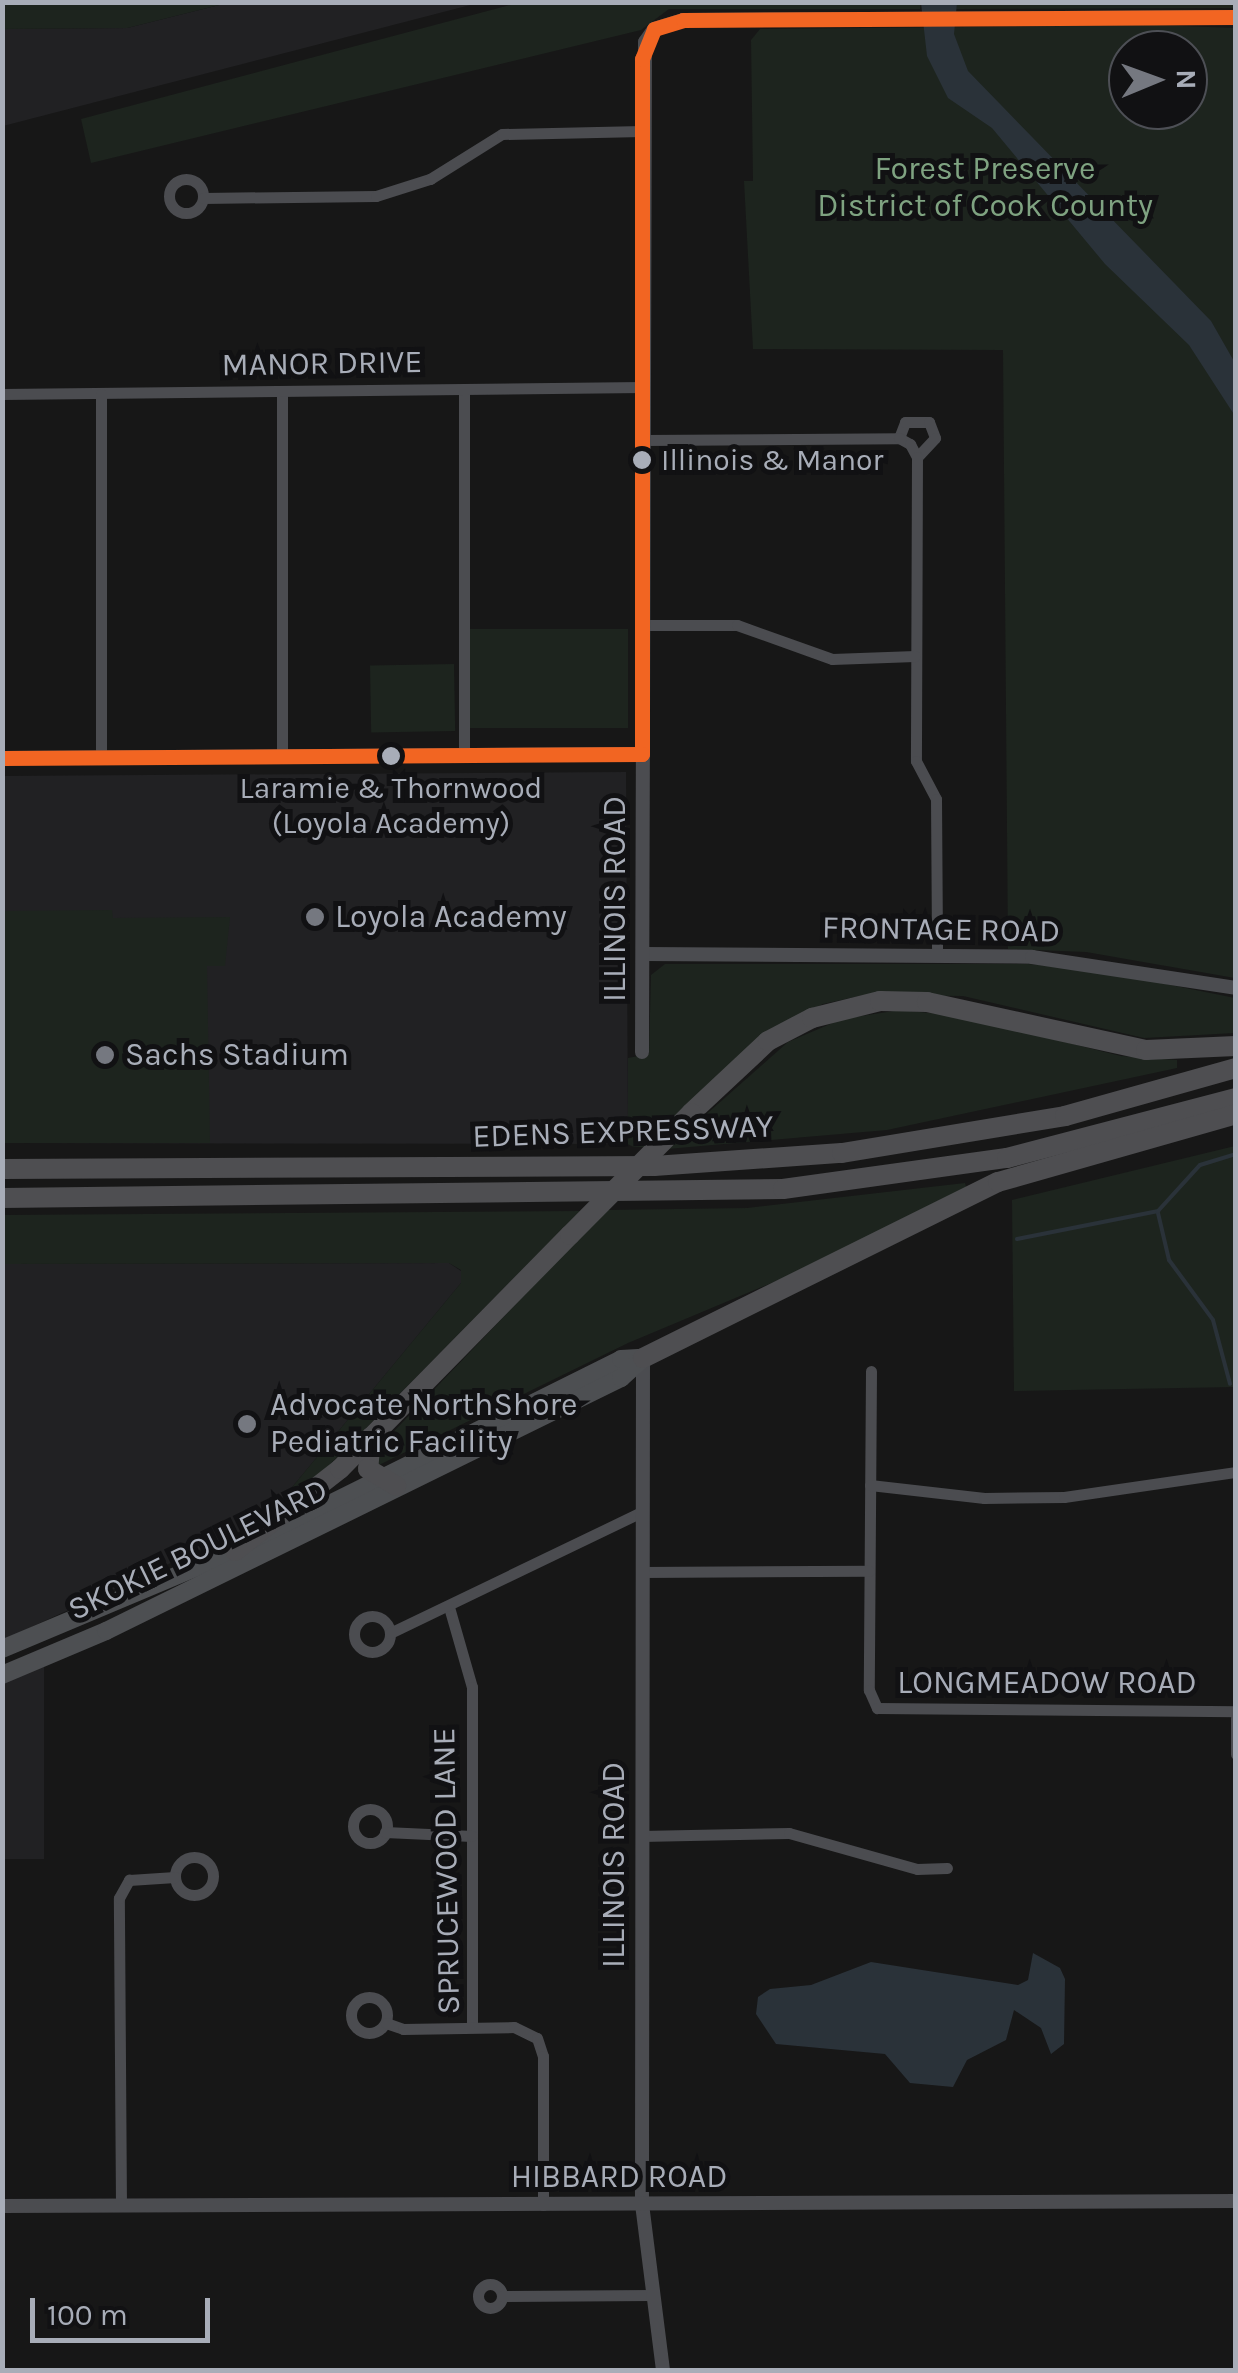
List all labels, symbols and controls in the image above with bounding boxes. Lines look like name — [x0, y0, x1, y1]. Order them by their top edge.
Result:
north arrow — [1108, 30, 1208, 130]
text: N — [1170, 69, 1203, 90]
park label: Forest Preserve District of Cook County — [817, 151, 1153, 226]
street label: MANOR DRIVE — [221, 343, 423, 385]
place label: Illinois & Manor — [661, 442, 883, 478]
marker: Illinois & Manor — [632, 450, 652, 470]
marker: Laramie & Thornwood (Loyola Academy) — [381, 746, 401, 766]
place label: Laramie & Thornwood (Loyola Academy) — [240, 770, 542, 840]
street label: ILLINOIS ROAD — [596, 796, 634, 1002]
place label: Loyola Academy — [335, 898, 567, 936]
marker: Loyola Academy — [304, 906, 326, 928]
street label: FRONTAGE ROAD — [822, 909, 1060, 951]
place label: Sachs Stadium — [125, 1036, 349, 1074]
marker: Sachs Stadium — [94, 1044, 116, 1066]
street label: EDENS EXPRESSWAY — [472, 1108, 774, 1156]
place label: Advocate NorthShore Pediatric Facility — [270, 1387, 578, 1462]
marker: Advocate NorthShore Pediatric Facility — [234, 1411, 260, 1437]
street label: SKOKIE BOULEVARD — [62, 1471, 334, 1629]
street label: LONGMEADOW ROAD — [897, 1664, 1197, 1702]
street label: SPRUCEWOOD LANE — [425, 1727, 469, 2015]
street label: ILLINOIS ROAD — [595, 1762, 633, 1968]
street label: HIBBARD ROAD — [511, 2158, 727, 2196]
scale bar — [35, 2278, 215, 2340]
text: 100 m — [47, 2297, 128, 2333]

